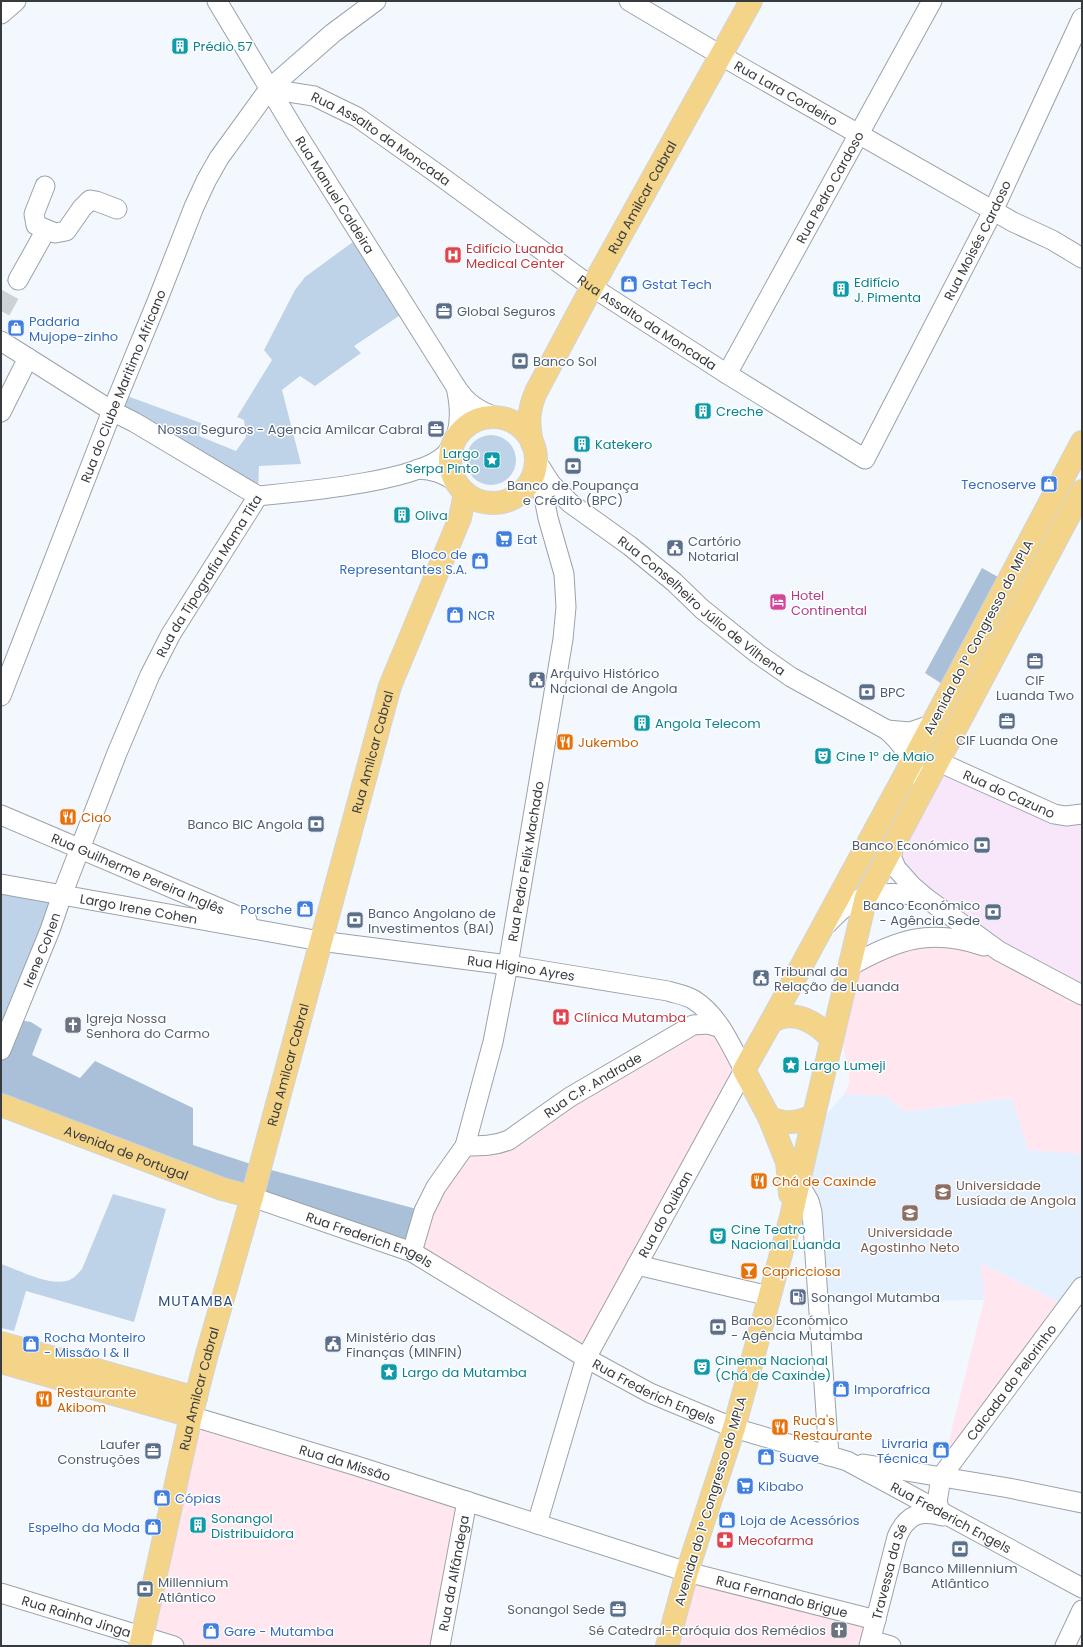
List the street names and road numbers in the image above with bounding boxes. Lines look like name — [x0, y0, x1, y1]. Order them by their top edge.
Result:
street label: Rua Lara Cordeiro — [730, 56, 841, 130]
street label: Rua Assalto da Moncada — [308, 87, 454, 190]
street label: Rua Pedro Cardoso — [791, 128, 869, 247]
street label: Rua Manuel Caldeira — [291, 133, 379, 258]
street label: Rua Amilcar Cabral — [603, 137, 681, 257]
street label: Rua Moisés Cardoso — [939, 177, 1016, 304]
street label: Rua Assalto da Moncada — [573, 270, 720, 375]
street label: Rua do Clube Maritimo Africano — [76, 287, 171, 486]
street label: Rua da Tipografia Mama Tita — [152, 491, 267, 661]
street label: Rua Conselheiro Júlio de Vilhena — [614, 531, 789, 680]
street label: Avenida do 1º Congresso do MPLA — [919, 536, 1038, 738]
street label: Rua Amilcar Cabral — [347, 688, 398, 816]
street label: Rua do Cazuno — [960, 765, 1058, 823]
street label: Rua Pedro Felix Machado — [503, 780, 549, 943]
street label: Rua Guilherme Pereira Inglês — [48, 829, 228, 919]
street label: Largo Irene Cohen — [78, 889, 199, 929]
street label: Irene Cohen — [19, 910, 65, 990]
street label: Rua Higino Ayres — [466, 951, 577, 986]
street label: Rua Amilcar Cabral — [263, 1001, 314, 1128]
street label: Rua C.P. Andrade — [540, 1048, 645, 1123]
street label: Avenida de Portugal — [61, 1121, 191, 1185]
street label: Rua do Quiban — [634, 1167, 697, 1261]
street label: Rua Frederich Engels — [303, 1207, 437, 1273]
street label: Calcada do Pelorinho — [962, 1321, 1061, 1445]
street label: Rua Amilcar Cabral — [175, 1325, 224, 1452]
street label: Rua Frederich Engels — [589, 1354, 719, 1429]
street label: Avenida do 1º Congresso do MPLA — [670, 1394, 751, 1608]
street label: Rua da Missão — [297, 1440, 393, 1486]
street label: Rua Frederich Engels — [887, 1477, 1015, 1558]
street label: Rua da Alfândega — [434, 1514, 474, 1633]
street label: Travessa da Sé — [867, 1520, 912, 1622]
street label: Rua Fernando Brigue — [714, 1571, 850, 1622]
street label: Rua Rainha Jinga — [19, 1591, 133, 1642]

